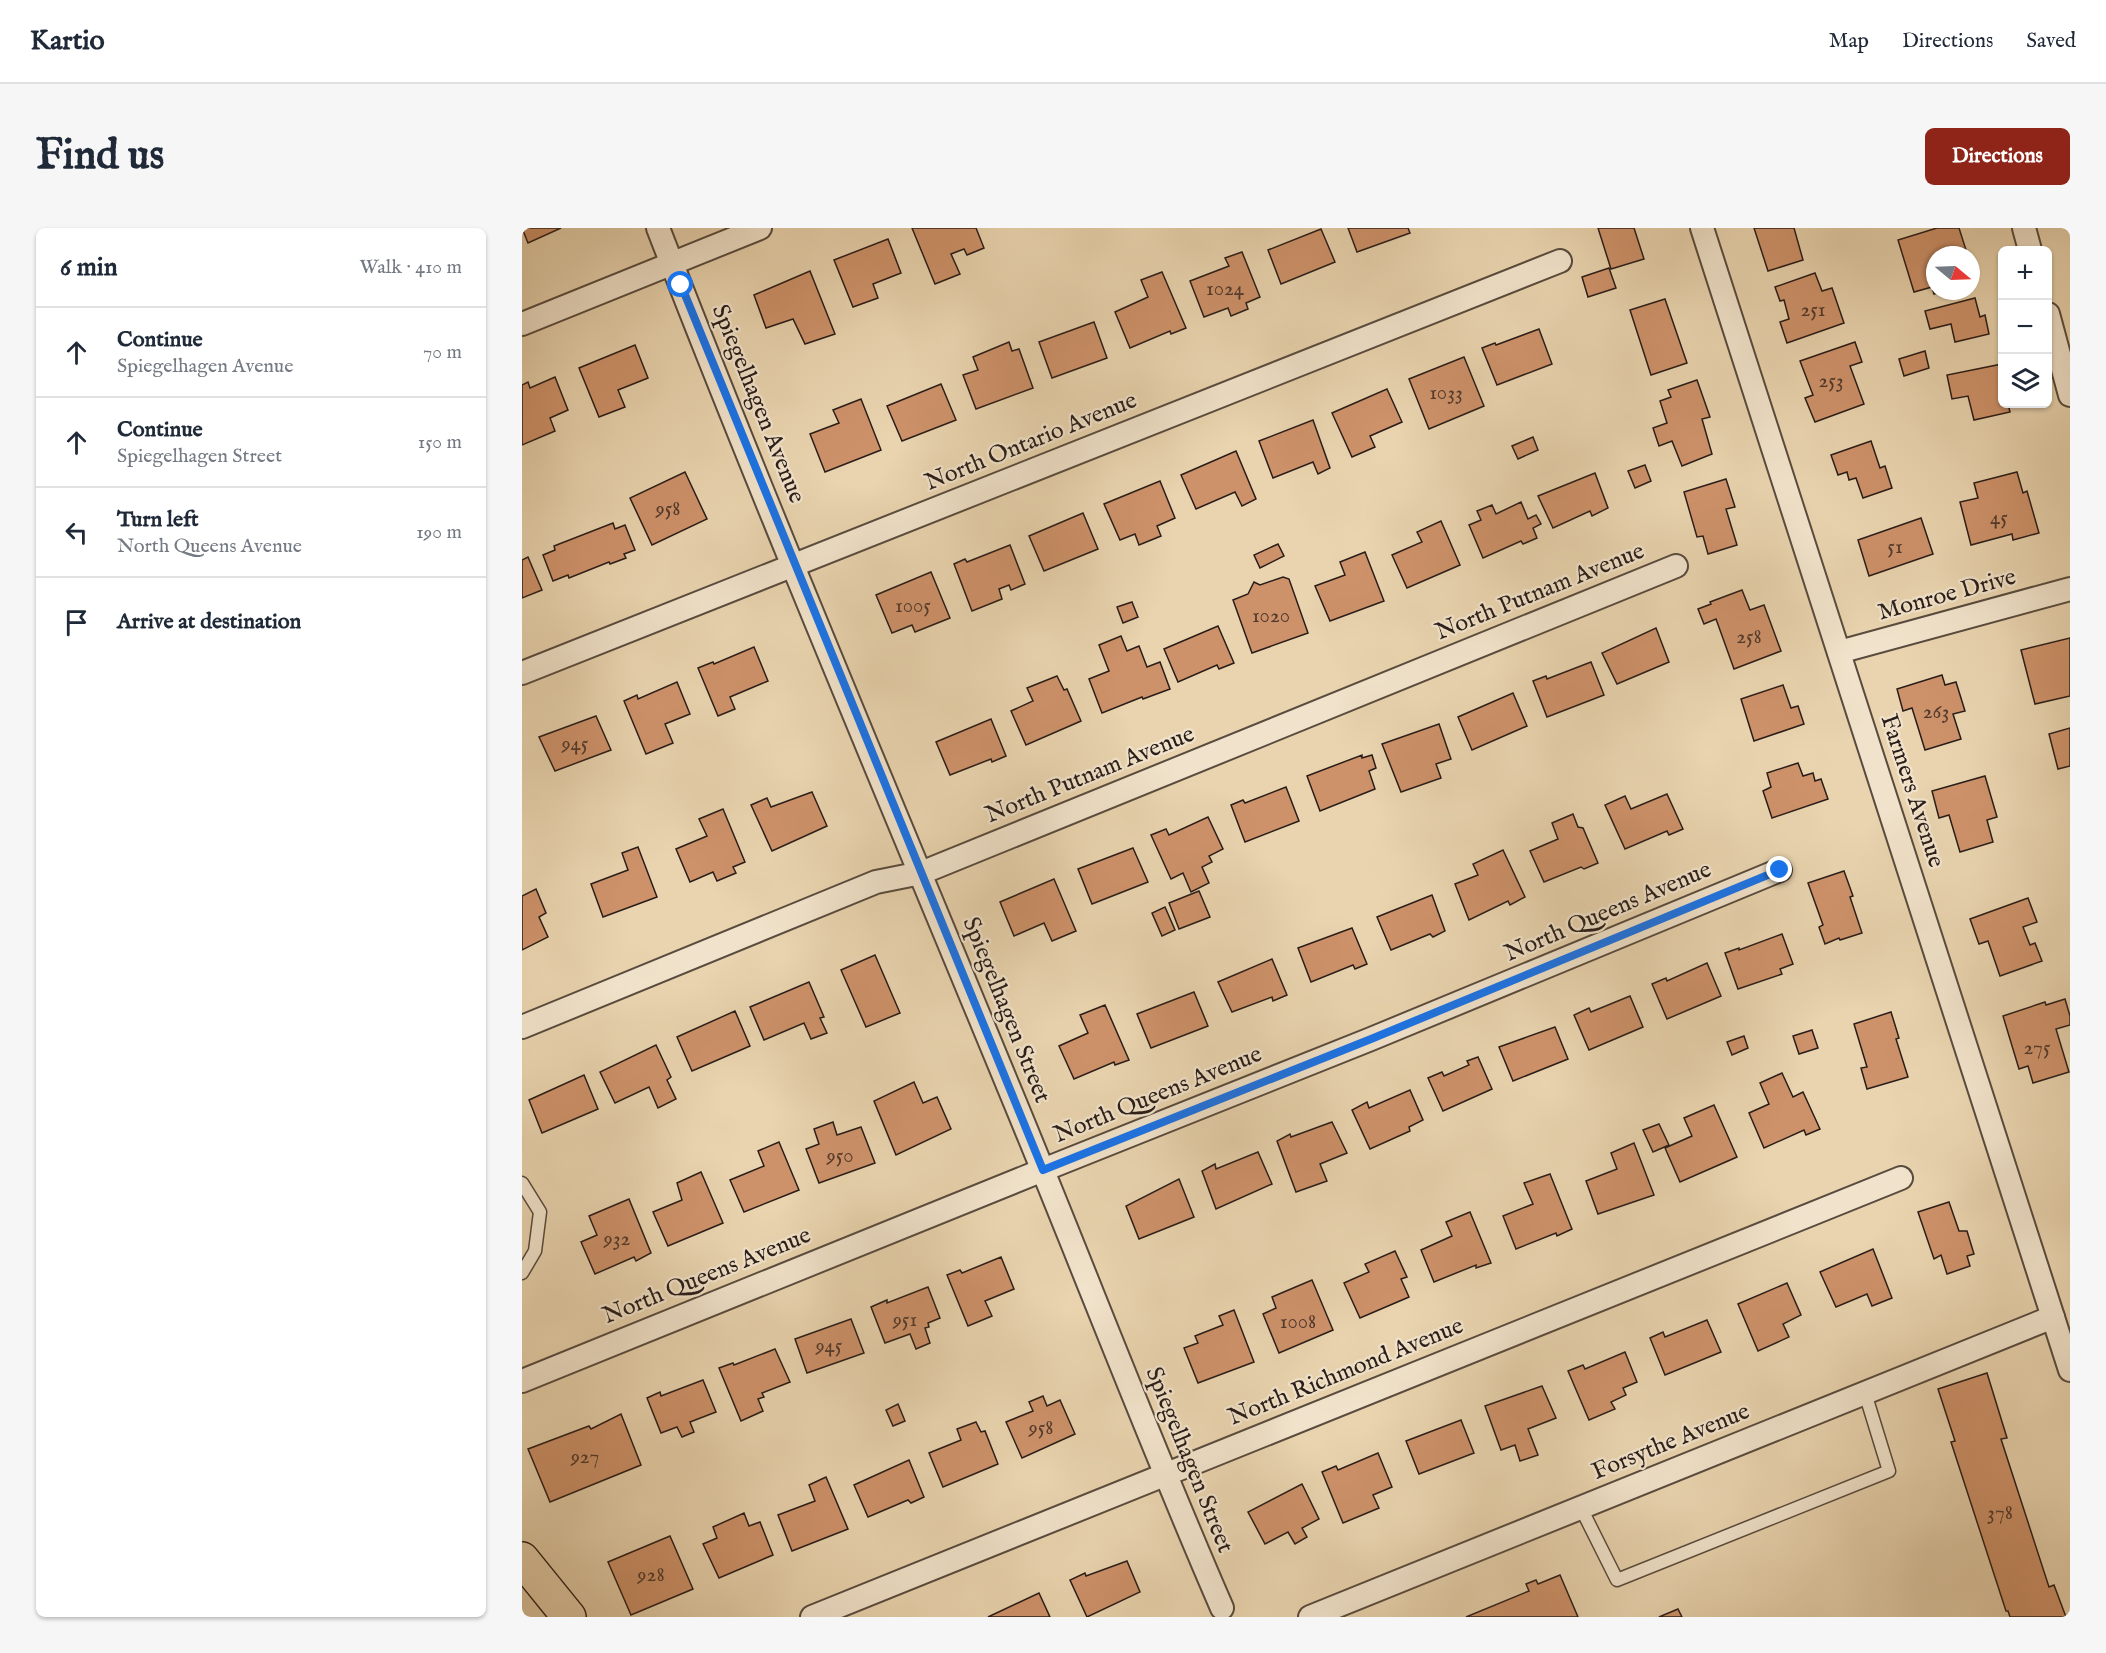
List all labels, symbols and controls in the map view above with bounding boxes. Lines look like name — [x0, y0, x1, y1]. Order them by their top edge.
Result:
text: Kartio — [30, 24, 105, 59]
text: Map — [1829, 28, 1869, 55]
text: Directions — [1902, 28, 1993, 55]
text: Saved — [2026, 28, 2076, 55]
button: Directions — [1925, 128, 2070, 185]
text: Find us — [36, 130, 164, 183]
north arrow — [1926, 246, 1980, 300]
map controls — [1998, 246, 2052, 408]
button: + — [1998, 246, 2052, 300]
text: 6 min — [60, 251, 118, 284]
text: Walk · 410 m — [359, 255, 462, 280]
route start — [667, 271, 693, 297]
house number: 1024 — [1206, 276, 1245, 303]
house number: 251 — [1800, 297, 1826, 324]
street label: Spiegelhagen Avenue — [704, 300, 812, 508]
button: − — [1998, 300, 2052, 354]
text: Continue — [117, 326, 203, 354]
icon: ahead — [60, 336, 93, 369]
text: 70 m — [423, 340, 462, 365]
text: Spiegelhagen Avenue — [117, 354, 293, 379]
button: layers — [1998, 354, 2052, 408]
house number: 253 — [1818, 368, 1844, 395]
house number: 1033 — [1429, 380, 1463, 407]
street label: North Ontario Avenue — [920, 385, 1142, 499]
text: Continue — [117, 416, 203, 444]
icon: ahead — [60, 426, 93, 459]
text: 150 m — [418, 430, 462, 455]
text: Spiegelhagen Street — [117, 444, 282, 469]
house number: 958 — [654, 496, 681, 523]
house number: 45 — [1990, 505, 2008, 532]
text: Turn left — [117, 506, 199, 534]
icon: left — [60, 516, 93, 549]
text: 190 m — [416, 520, 462, 545]
text: North Queens Avenue — [117, 534, 302, 559]
house number: 51 — [1887, 534, 1903, 561]
street label: North Putnam Avenue — [1431, 536, 1649, 648]
street label: Monroe Drive — [1874, 562, 2020, 628]
house number: 1005 — [895, 593, 931, 620]
house number: 1020 — [1252, 603, 1290, 630]
icon: arrive — [60, 606, 93, 639]
text: Arrive at destination — [117, 608, 301, 636]
house number: 258 — [1736, 624, 1762, 651]
house number: 263 — [1923, 699, 1949, 726]
street label: Farmers Avenue — [1873, 710, 1951, 872]
street label: North Putnam Avenue — [981, 719, 1199, 831]
house number: 945 — [561, 731, 589, 758]
street label: North Queens Avenue — [1500, 854, 1716, 970]
route end — [1766, 856, 1792, 882]
street label: Spiegelhagen Street — [955, 912, 1057, 1108]
house number: 275 — [2023, 1035, 2051, 1062]
street label: North Queens Avenue — [1049, 1039, 1267, 1151]
house number: 950 — [825, 1143, 854, 1170]
street label: North Queens Avenue — [598, 1220, 816, 1332]
house number: 932 — [603, 1226, 631, 1253]
house number: 951 — [892, 1307, 917, 1334]
house number: 1008 — [1280, 1309, 1316, 1336]
street label: North Richmond Avenue — [1224, 1311, 1468, 1433]
house number: 945 — [815, 1333, 843, 1360]
street label: Spiegelhagen Street — [1138, 1362, 1240, 1558]
street label: Forsythe Avenue — [1588, 1396, 1754, 1488]
house number: 958 — [1027, 1415, 1054, 1442]
house number: 927 — [570, 1444, 599, 1471]
house number: 378 — [1987, 1500, 2013, 1527]
house number: 928 — [636, 1562, 665, 1589]

